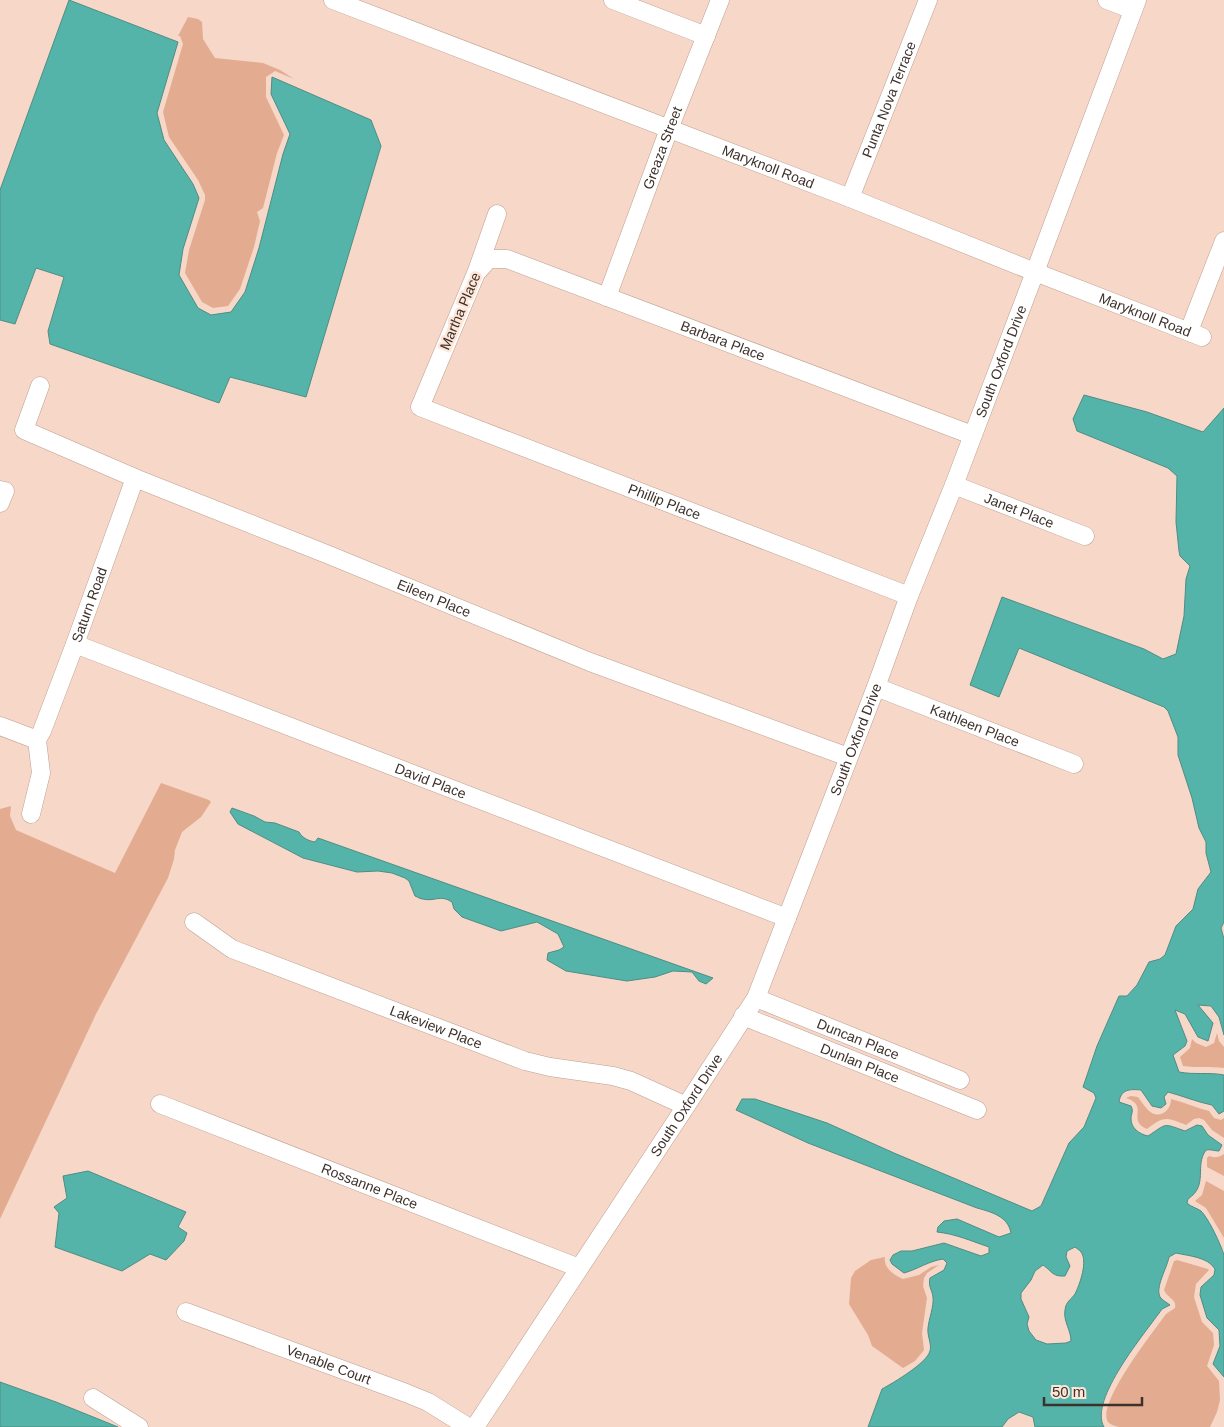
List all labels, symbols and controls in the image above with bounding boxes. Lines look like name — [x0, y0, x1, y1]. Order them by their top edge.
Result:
street label: Punta Nova Terrace — [859, 39, 919, 160]
street label: Greaza Street — [639, 104, 685, 192]
street label: Maryknoll Road — [720, 142, 817, 192]
street label: Martha Place — [437, 270, 484, 352]
street label: Maryknoll Road — [1097, 290, 1193, 340]
street label: South Oxford Drive — [972, 303, 1030, 420]
street label: Barbara Place — [678, 317, 767, 364]
street label: Phillip Place — [626, 480, 703, 523]
street label: Janet Place — [982, 490, 1056, 531]
street label: Saturn Road — [68, 565, 110, 645]
street label: Eileen Place — [395, 576, 473, 620]
street label: South Oxford Drive — [827, 681, 885, 798]
street label: Kathleen Place — [928, 701, 1022, 750]
street label: David Place — [393, 760, 469, 802]
street label: Lakeview Place — [388, 1002, 485, 1052]
street label: Duncan Place — [815, 1015, 902, 1063]
street label: Dunlan Place — [818, 1040, 902, 1086]
street label: South Oxford Drive — [647, 1051, 726, 1159]
street label: Rossanne Place — [319, 1160, 420, 1212]
street label: Venable Court — [284, 1342, 373, 1387]
scale bar — [1044, 1374, 1142, 1406]
text: 50 m — [1052, 1383, 1085, 1400]

